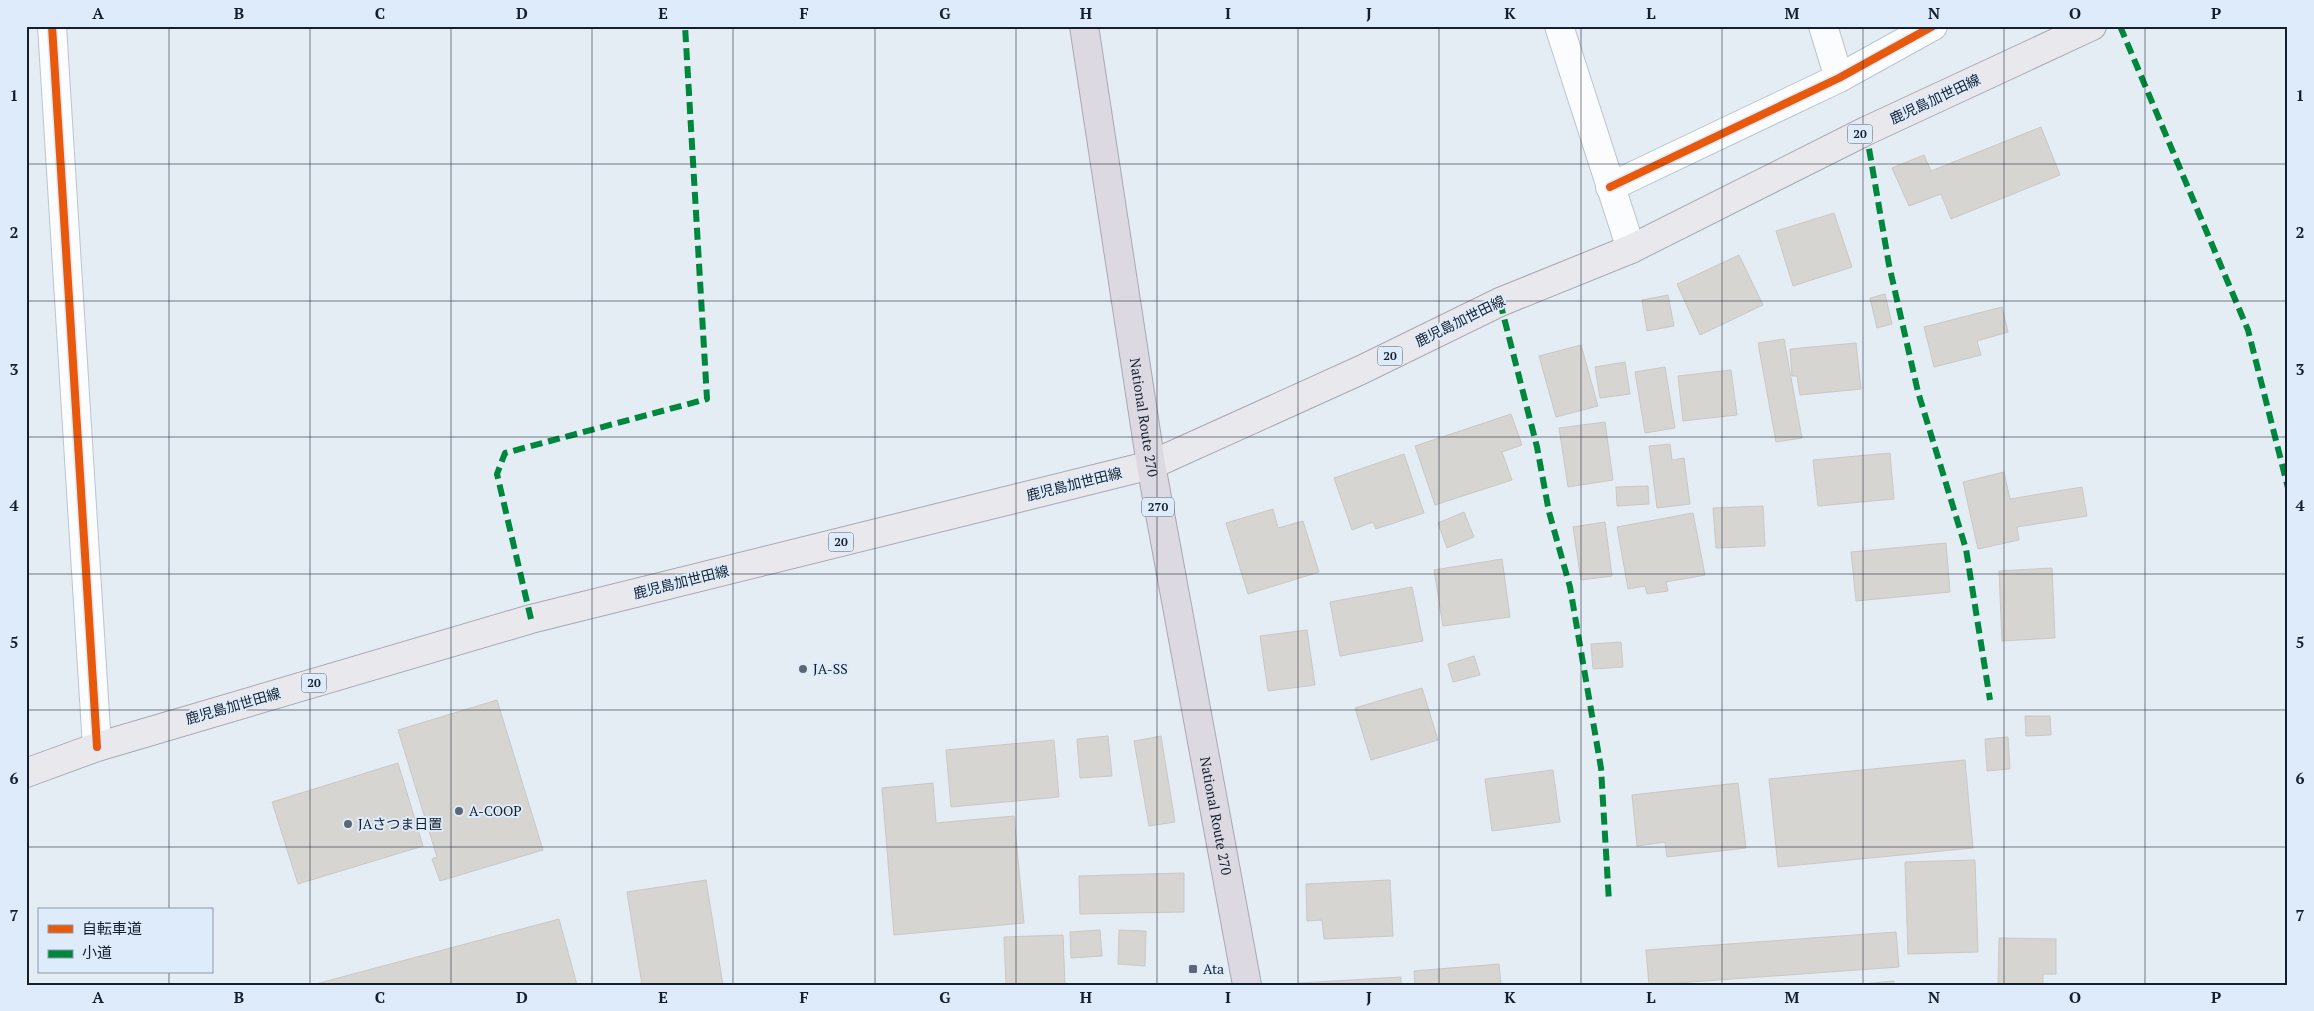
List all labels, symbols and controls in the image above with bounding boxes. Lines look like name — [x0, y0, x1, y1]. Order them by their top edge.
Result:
text: A — [92, 2, 104, 24]
text: B — [234, 2, 244, 24]
text: C — [375, 2, 385, 24]
text: D — [516, 2, 528, 24]
text: E — [658, 2, 668, 24]
text: F — [799, 2, 809, 24]
text: G — [939, 2, 951, 24]
text: H — [1080, 2, 1092, 24]
text: I — [1225, 2, 1231, 24]
text: J — [1366, 2, 1372, 24]
text: K — [1504, 2, 1516, 24]
text: L — [1646, 2, 1656, 24]
text: M — [1785, 2, 1800, 24]
text: N — [1928, 2, 1940, 24]
text: O — [2069, 2, 2081, 24]
text: P — [2211, 2, 2221, 24]
street label: 鹿児島加世田線 — [1886, 69, 1983, 128]
text: 1 — [9, 84, 19, 106]
text: 1 — [2295, 84, 2305, 106]
road number: 20 — [1848, 125, 1872, 144]
text: 2 — [9, 221, 19, 243]
text: 2 — [2295, 221, 2305, 243]
street label: 鹿児島加世田線 — [1412, 291, 1508, 351]
road number: 20 — [1378, 346, 1402, 366]
street label: National Route 270 — [1126, 357, 1163, 478]
text: 3 — [9, 358, 19, 380]
text: 3 — [2295, 358, 2305, 380]
street label: 鹿児島加世田線 — [1024, 462, 1124, 505]
text: 4 — [9, 494, 19, 516]
text: 4 — [2295, 494, 2305, 516]
road number: 270 — [1142, 498, 1174, 516]
road number: 20 — [828, 532, 854, 552]
street label: 鹿児島加世田線 — [631, 560, 731, 603]
text: 5 — [9, 631, 19, 653]
text: 5 — [2295, 631, 2305, 653]
place label: JA-SS — [813, 659, 848, 678]
marker: JA-SS — [797, 663, 809, 675]
road number: 20 — [302, 674, 326, 692]
street label: 鹿児島加世田線 — [183, 683, 283, 728]
street label: National Route 270 — [1196, 755, 1237, 877]
text: 6 — [9, 767, 19, 789]
text: 6 — [2295, 767, 2305, 789]
place label: A-COOP — [469, 801, 522, 820]
marker: A-COOP — [453, 805, 465, 817]
place label: JAさつま日置 — [358, 814, 442, 833]
marker: JAさつま日置 — [342, 818, 354, 830]
text: 7 — [9, 904, 19, 926]
text: 7 — [2295, 904, 2305, 926]
legend — [38, 908, 212, 974]
text: 自転車道 — [82, 918, 142, 938]
text: 小道 — [82, 942, 112, 962]
place label: Ata — [1203, 959, 1224, 978]
marker: Ata — [1187, 963, 1199, 975]
text: A — [92, 986, 104, 1008]
text: B — [234, 986, 244, 1008]
text: C — [375, 986, 385, 1008]
text: D — [516, 986, 528, 1008]
text: E — [658, 986, 668, 1008]
text: F — [799, 986, 809, 1008]
text: G — [939, 986, 951, 1008]
text: H — [1080, 986, 1092, 1008]
text: I — [1225, 986, 1231, 1008]
text: J — [1366, 986, 1372, 1008]
text: K — [1504, 986, 1516, 1008]
text: L — [1646, 986, 1656, 1008]
text: M — [1785, 986, 1800, 1008]
text: N — [1928, 986, 1940, 1008]
text: O — [2069, 986, 2081, 1008]
text: P — [2211, 986, 2221, 1008]

